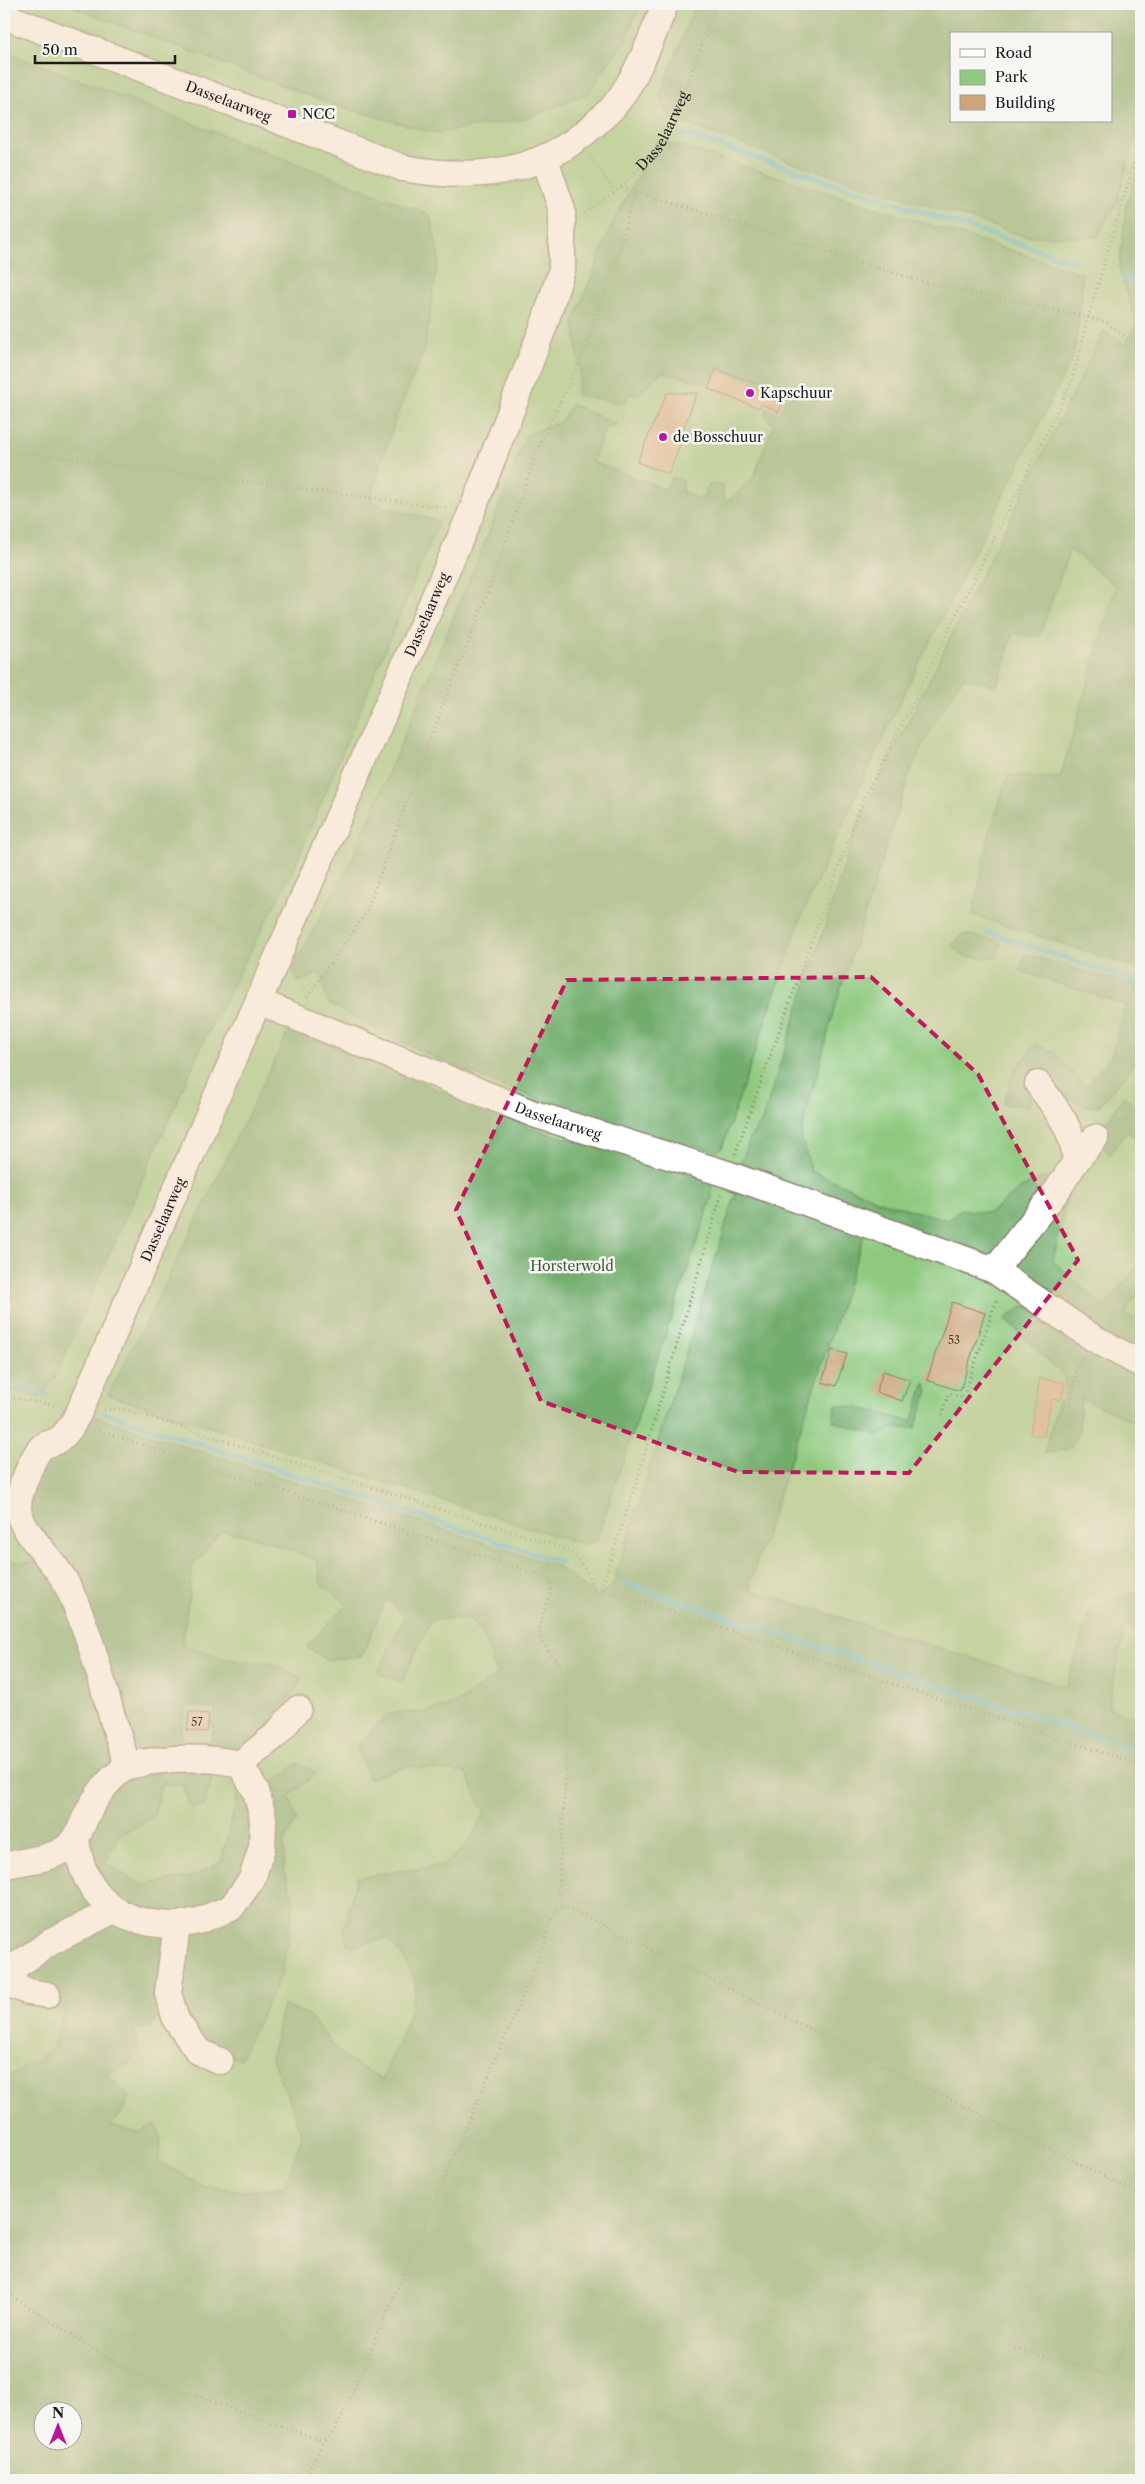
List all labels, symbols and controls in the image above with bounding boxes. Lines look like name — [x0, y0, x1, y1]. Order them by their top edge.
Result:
scale bar — [35, 32, 175, 64]
legend — [950, 32, 1112, 122]
text: 50 m — [42, 40, 78, 59]
text: Road — [995, 43, 1032, 62]
text: Park — [995, 67, 1029, 86]
street label: Dasselaarweg — [183, 77, 274, 126]
street label: Dasselaarweg — [632, 88, 693, 175]
text: Building — [995, 93, 1055, 112]
place label: NCC — [302, 105, 335, 123]
marker: NCC — [286, 108, 298, 120]
place label: Kapschuur — [760, 384, 832, 402]
marker: Kapschuur — [744, 387, 756, 399]
place label: de Bosschuur — [673, 428, 763, 446]
marker: de Bosschuur — [657, 431, 669, 443]
street label: Dasselaarweg — [401, 569, 453, 660]
street label: Dasselaarweg — [512, 1098, 604, 1144]
street label: Dasselaarweg — [137, 1174, 190, 1265]
park label: Horsterwold — [530, 1257, 614, 1275]
house number: 53 — [948, 1333, 960, 1347]
house number: 57 — [191, 1715, 203, 1729]
north arrow — [32, 2402, 82, 2452]
text: N — [52, 2404, 64, 2422]

